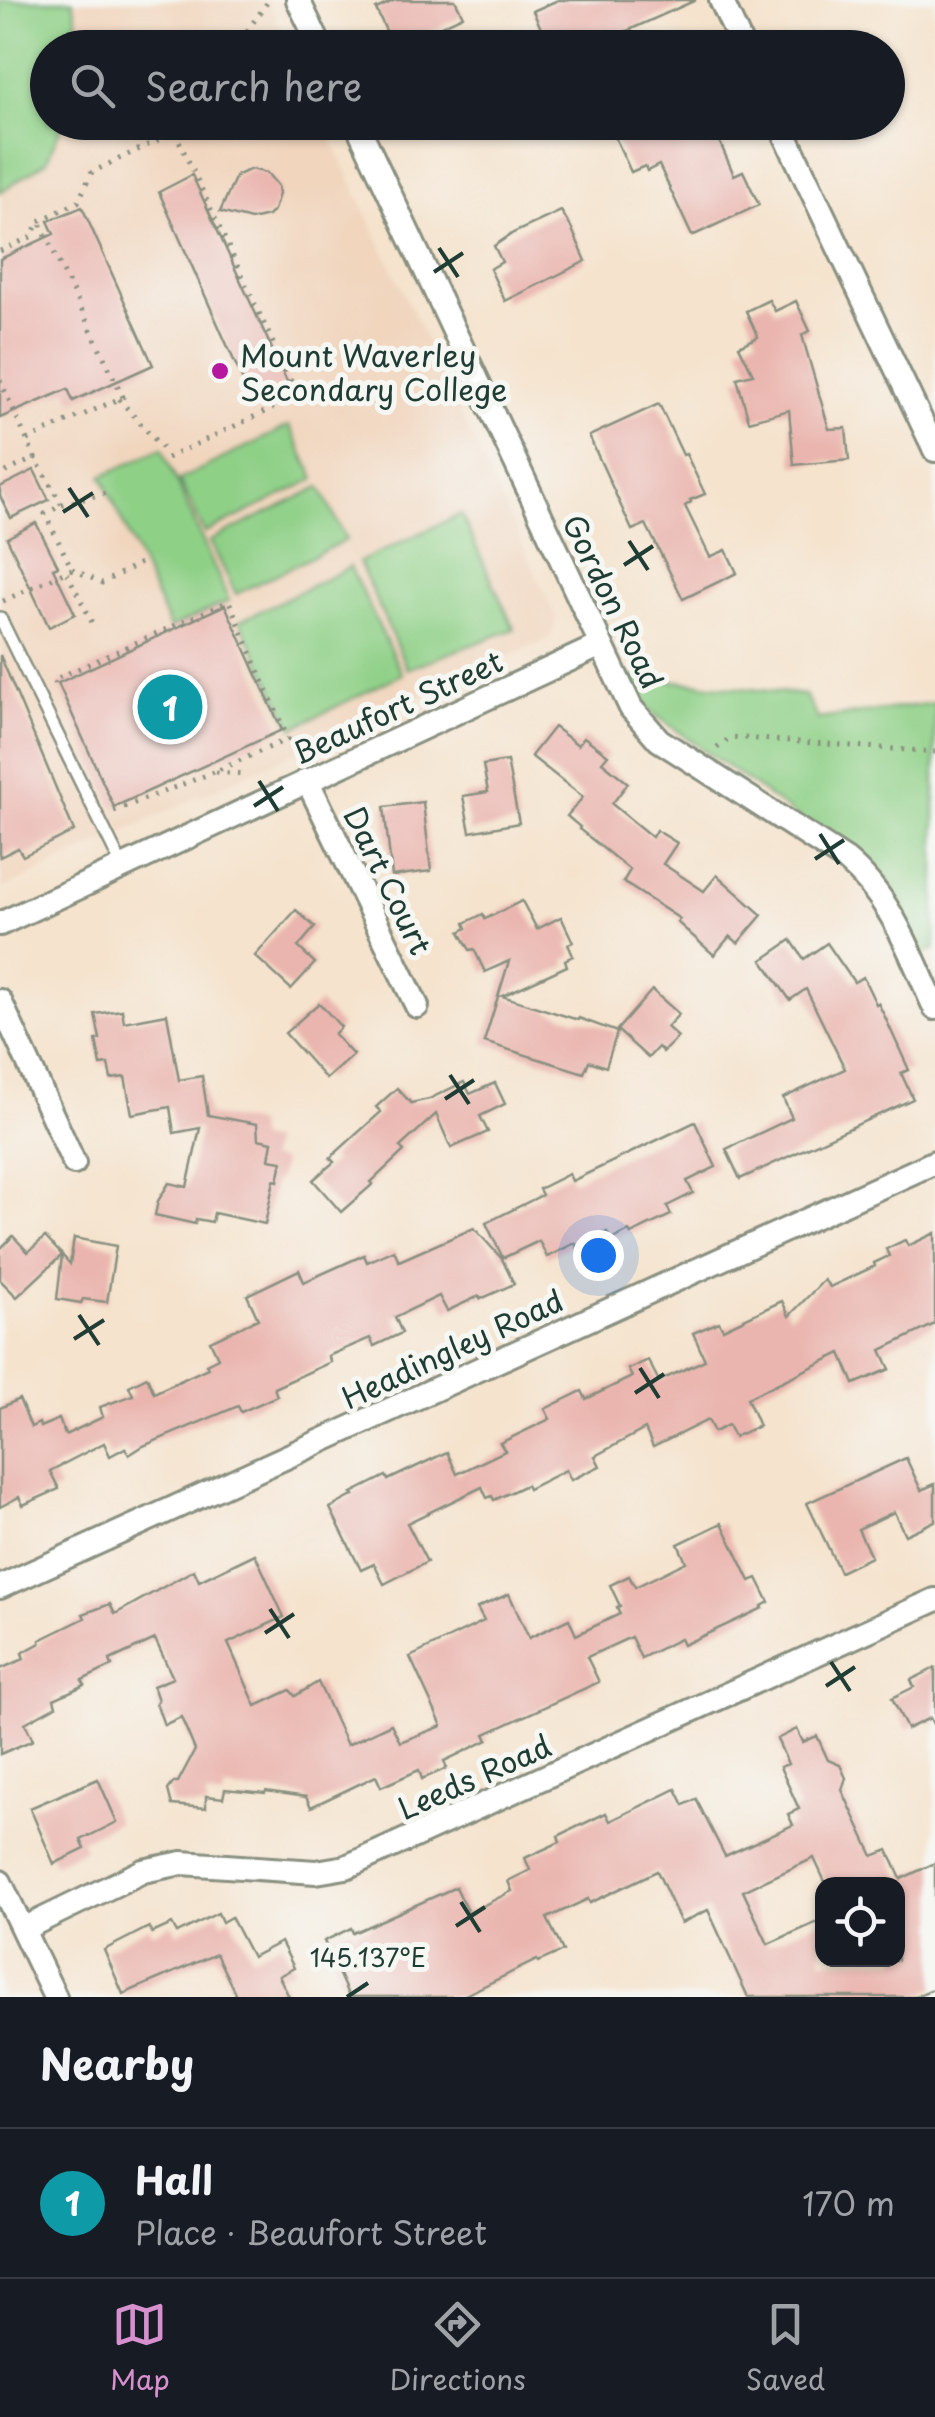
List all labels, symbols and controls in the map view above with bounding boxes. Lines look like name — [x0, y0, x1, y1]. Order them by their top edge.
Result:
search box — [30, 30, 905, 140]
text: Search here — [145, 57, 362, 114]
icon: search — [65, 58, 120, 113]
place label: Mount Waverley Secondary College — [240, 332, 507, 411]
marker: Mount Waverley Secondary College — [209, 360, 231, 382]
street label: Gordon Road — [552, 506, 676, 696]
street label: Beaufort Street — [284, 638, 510, 774]
pin: 1 — [138, 670, 202, 744]
street label: Dart Court — [334, 798, 444, 962]
your location — [573, 1230, 624, 1281]
street label: Headingley Road — [334, 1277, 570, 1419]
street label: Leeds Road — [390, 1722, 558, 1830]
map controls — [815, 1877, 905, 1967]
button: locate — [815, 1877, 905, 1967]
text: 145.137°E — [310, 1938, 426, 1976]
text: Nearby — [40, 2031, 194, 2094]
text: Hall — [135, 2151, 213, 2208]
text: 1 — [65, 2179, 80, 2227]
text: 170 m — [802, 2179, 895, 2227]
text: Place · Beaufort Street — [135, 2208, 487, 2256]
tab: Map — [110, 2297, 170, 2400]
tab: Directions — [390, 2297, 526, 2400]
tab: Saved — [746, 2297, 825, 2400]

